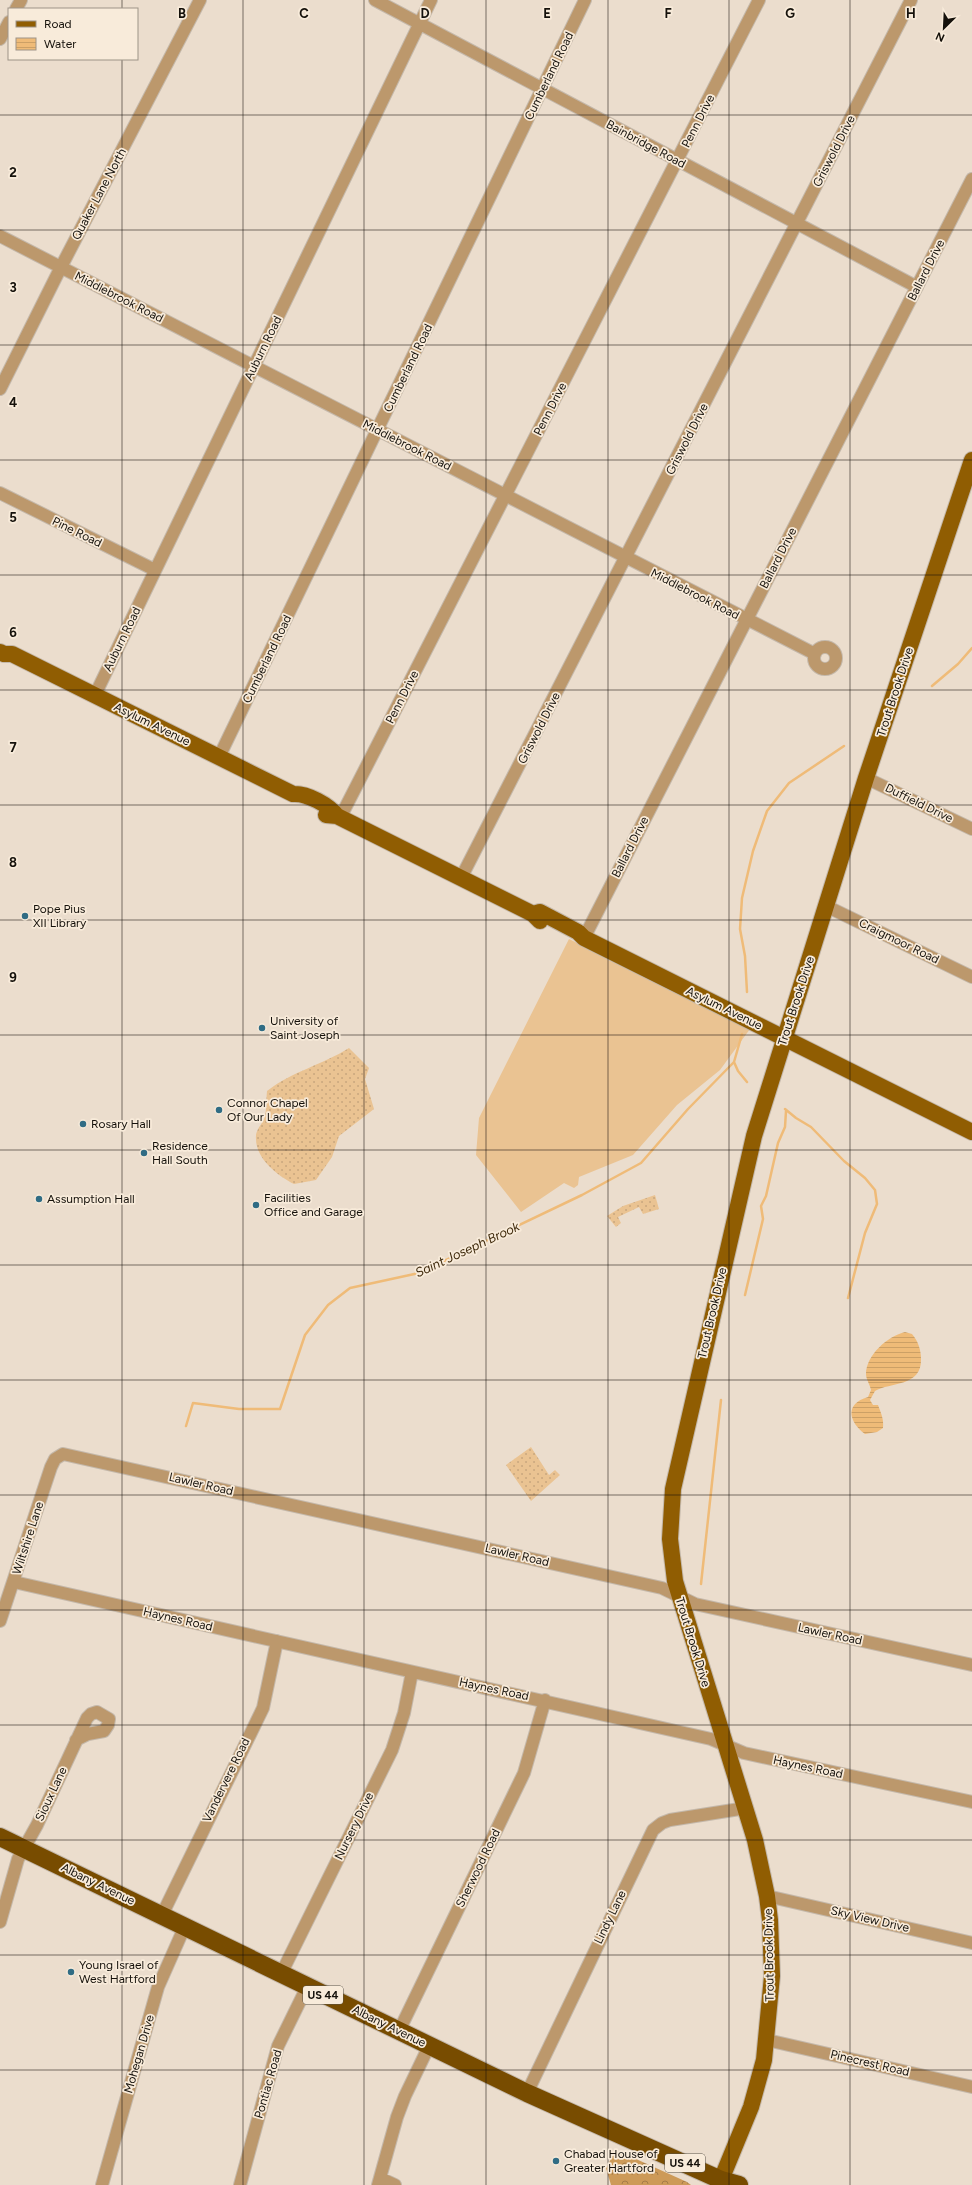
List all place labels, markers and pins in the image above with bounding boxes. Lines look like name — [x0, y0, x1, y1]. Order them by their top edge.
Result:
place label: Pope Pius XII Library — [33, 902, 87, 930]
marker: Pope Pius XII Library — [20, 911, 30, 921]
place label: University of Saint Joseph — [270, 1014, 340, 1042]
marker: University of Saint Joseph — [257, 1023, 267, 1033]
place label: Connor Chapel Of Our Lady — [227, 1096, 308, 1124]
marker: Connor Chapel Of Our Lady — [214, 1105, 224, 1115]
place label: Rosary Hall — [91, 1117, 151, 1131]
marker: Rosary Hall — [78, 1119, 88, 1129]
place label: Residence Hall South — [152, 1139, 208, 1167]
marker: Residence Hall South — [139, 1148, 149, 1158]
place label: Facilities Office and Garage — [264, 1191, 363, 1219]
place label: Assumption Hall — [47, 1192, 135, 1206]
marker: Assumption Hall — [34, 1194, 44, 1204]
marker: Facilities Office and Garage — [251, 1200, 261, 1210]
place label: Young Israel of West Hartford — [79, 1958, 159, 1986]
marker: Young Israel of West Hartford — [66, 1967, 76, 1977]
place label: Chabad House of Greater Hartford — [564, 2147, 658, 2175]
marker: Chabad House of Greater Hartford — [551, 2156, 561, 2166]

